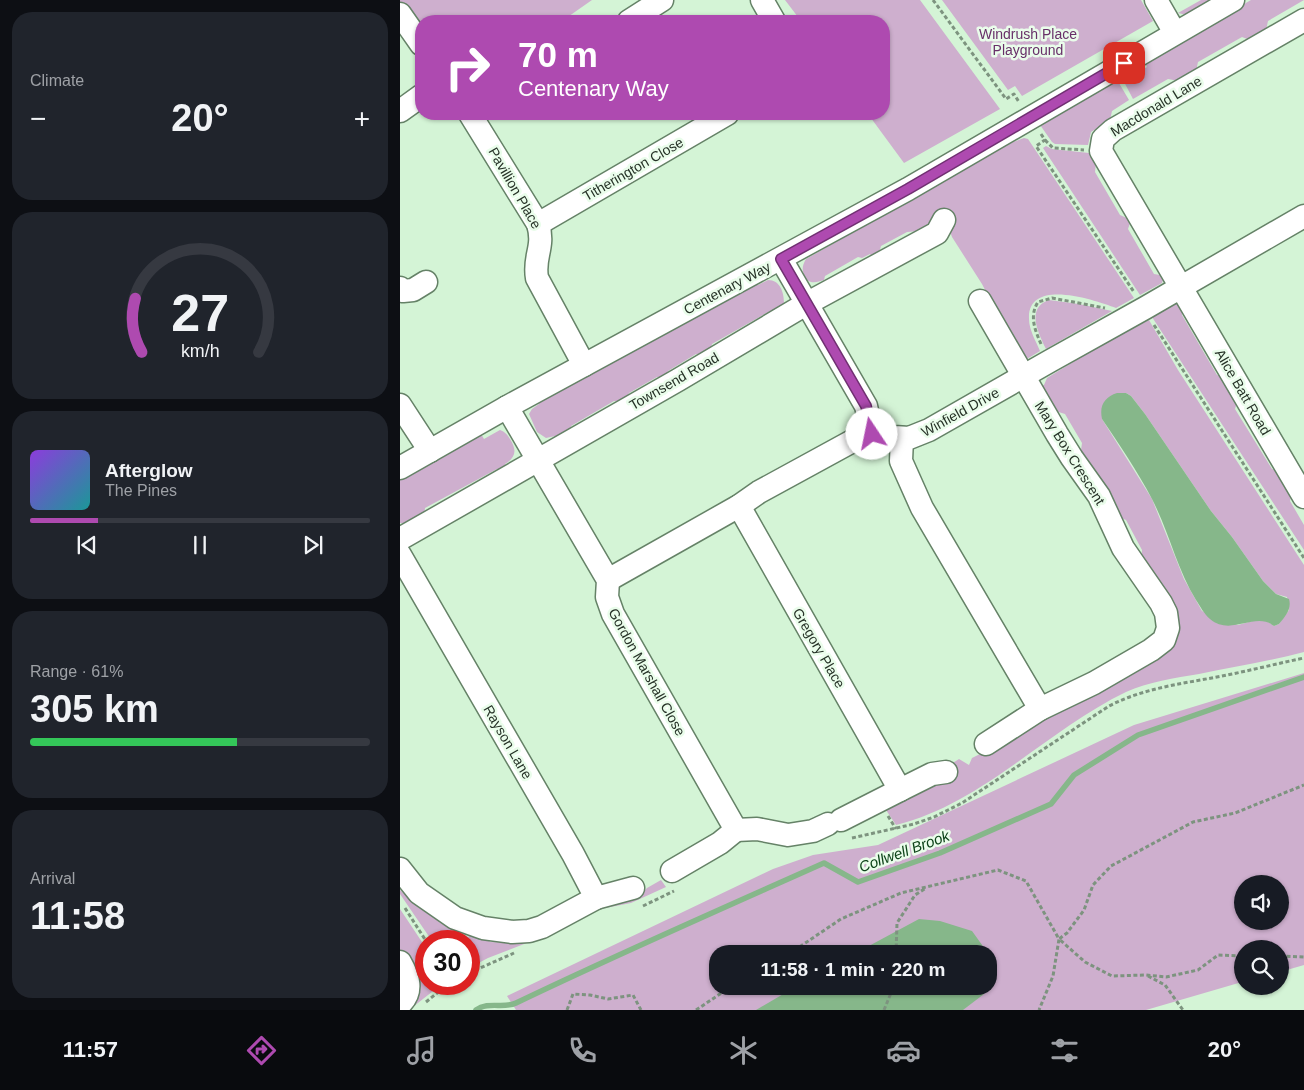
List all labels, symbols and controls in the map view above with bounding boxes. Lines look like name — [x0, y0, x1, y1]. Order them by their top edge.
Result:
park label: Windrush Place Playground — [979, 26, 1077, 58]
icon: right — [435, 35, 500, 100]
text: 70 m — [518, 35, 598, 74]
pin — [1103, 42, 1145, 84]
icon: arrive — [1110, 49, 1138, 77]
text: Climate — [30, 72, 84, 89]
street label: Macdonald Lane — [1108, 72, 1205, 140]
text: Centenary Way — [518, 76, 669, 101]
text: 20° — [171, 97, 229, 139]
text: − — [30, 103, 46, 134]
text: + — [354, 103, 370, 134]
street label: Titherington Close — [580, 134, 686, 204]
street label: Pavillion Place — [485, 145, 545, 232]
street label: Centenary Way — [681, 258, 773, 318]
text: 27 — [171, 284, 229, 342]
text: km/h — [181, 341, 219, 361]
street label: Alice Batt Road — [1212, 346, 1274, 438]
street label: Townsend Road — [627, 349, 721, 413]
street label: Winfield Drive — [918, 384, 1002, 440]
street label: Mary Box Crescent — [1032, 398, 1108, 508]
position arrow — [845, 407, 897, 459]
text: Afterglow — [105, 460, 193, 481]
text: The Pines — [105, 482, 177, 499]
icon: previous — [73, 531, 101, 559]
icon: pause — [186, 531, 214, 559]
icon: next — [299, 531, 327, 559]
street label: Gregory Place — [790, 605, 848, 691]
street label: Gordon Marshall Close — [605, 606, 689, 739]
text: Range · 61% — [30, 663, 123, 680]
text: 305 km — [30, 688, 159, 730]
street label: Rayson Lane — [480, 702, 536, 782]
water label: Collwell Brook — [856, 826, 953, 875]
text: Arrival — [30, 870, 75, 887]
map controls — [1234, 875, 1289, 995]
button: sound — [1234, 875, 1289, 930]
text: 11:58 — [30, 895, 125, 937]
speed limit sign: 30 — [415, 930, 480, 995]
button: search — [1234, 940, 1289, 995]
text: 11:58 · 1 min · 220 m — [761, 959, 945, 980]
icon: directions — [244, 1033, 279, 1068]
icon: music — [404, 1033, 439, 1068]
icon: phone — [565, 1033, 600, 1068]
icon: climate — [726, 1033, 761, 1068]
icon: car — [886, 1033, 921, 1068]
icon: filters — [1047, 1033, 1082, 1068]
text: 11:57 — [63, 1037, 118, 1062]
text: 20° — [1208, 1037, 1241, 1062]

